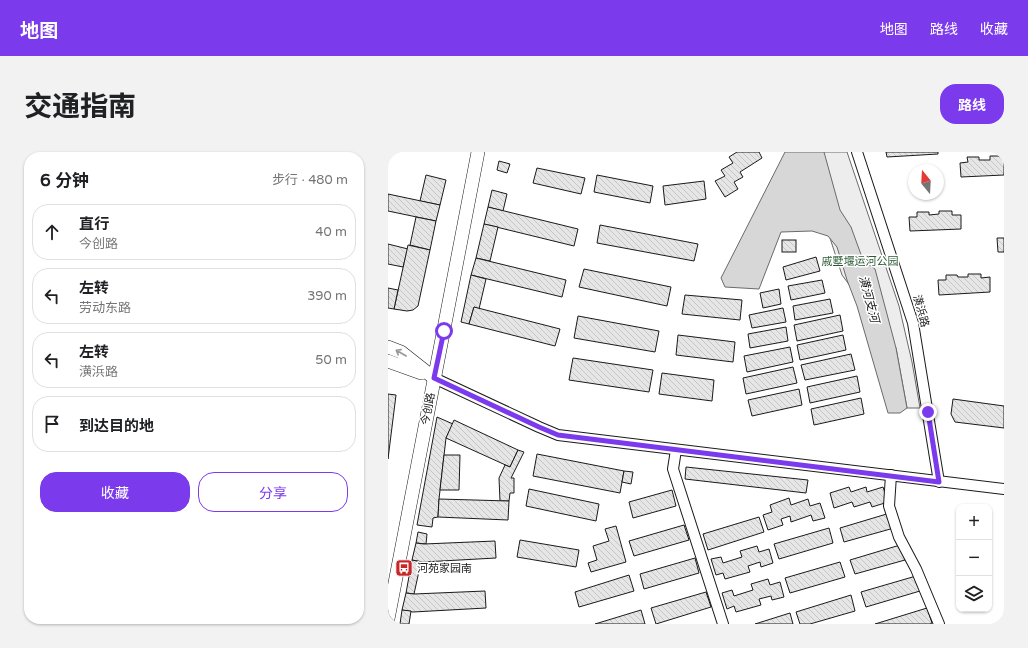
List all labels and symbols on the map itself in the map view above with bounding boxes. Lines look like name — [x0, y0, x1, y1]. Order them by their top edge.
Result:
north arrow — [908, 164, 944, 200]
park label: 戚墅堰运河公园 — [822, 255, 899, 268]
water label: 潢河支河 — [856, 274, 882, 326]
street label: 潢浜路 — [910, 293, 932, 329]
route start — [435, 322, 453, 340]
one-way arrow — [395, 348, 407, 356]
street label: 今创路 — [418, 392, 438, 426]
route end — [919, 403, 937, 421]
bus stop icon: 河苑家园南 — [394, 558, 414, 578]
place label: 河苑家园南 — [417, 562, 472, 575]

